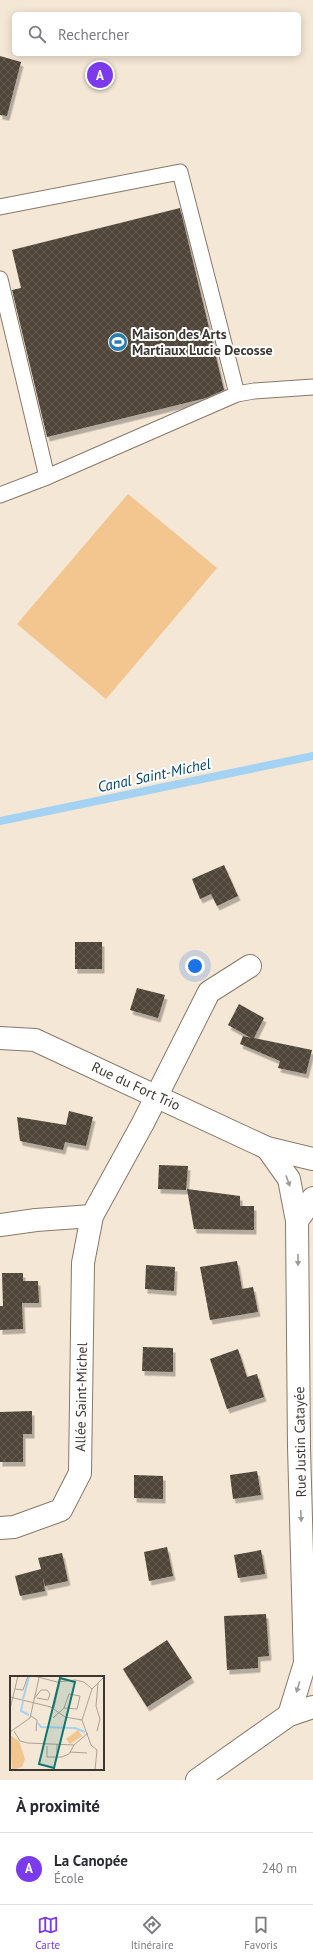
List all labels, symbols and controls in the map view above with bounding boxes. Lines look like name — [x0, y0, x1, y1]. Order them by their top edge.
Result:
search box — [12, 12, 301, 56]
icon: search — [26, 23, 48, 45]
text: Rechercher — [58, 25, 129, 44]
pin: A — [87, 60, 113, 90]
place label: Maison des Arts Martiaux Lucie Decosse — [132, 325, 273, 359]
sports icon: Maison des Arts Martiaux Lucie Decosse — [107, 331, 129, 353]
water label: Canal Saint-Michel — [96, 754, 212, 796]
your location — [185, 956, 205, 976]
street label: Rue du Fort Trio — [89, 1058, 183, 1114]
one-way arrow — [286, 1175, 292, 1187]
one-way arrow — [295, 1254, 301, 1267]
street label: Allée Saint-Michel — [71, 1342, 91, 1452]
street label: Rue Justin Catayée — [290, 1386, 310, 1498]
one-way arrow — [298, 1510, 304, 1523]
inset map — [10, 1676, 104, 1770]
one-way arrow — [295, 1681, 301, 1693]
text: À proximité — [16, 1795, 100, 1817]
text: La Canopée — [54, 1851, 128, 1870]
text: A — [25, 1860, 33, 1877]
text: 240 m — [262, 1860, 297, 1877]
text: École — [54, 1870, 84, 1887]
tab: Carte — [35, 1914, 60, 1952]
tab: Itinéraire — [131, 1914, 174, 1952]
tab: Favoris — [244, 1914, 278, 1952]

